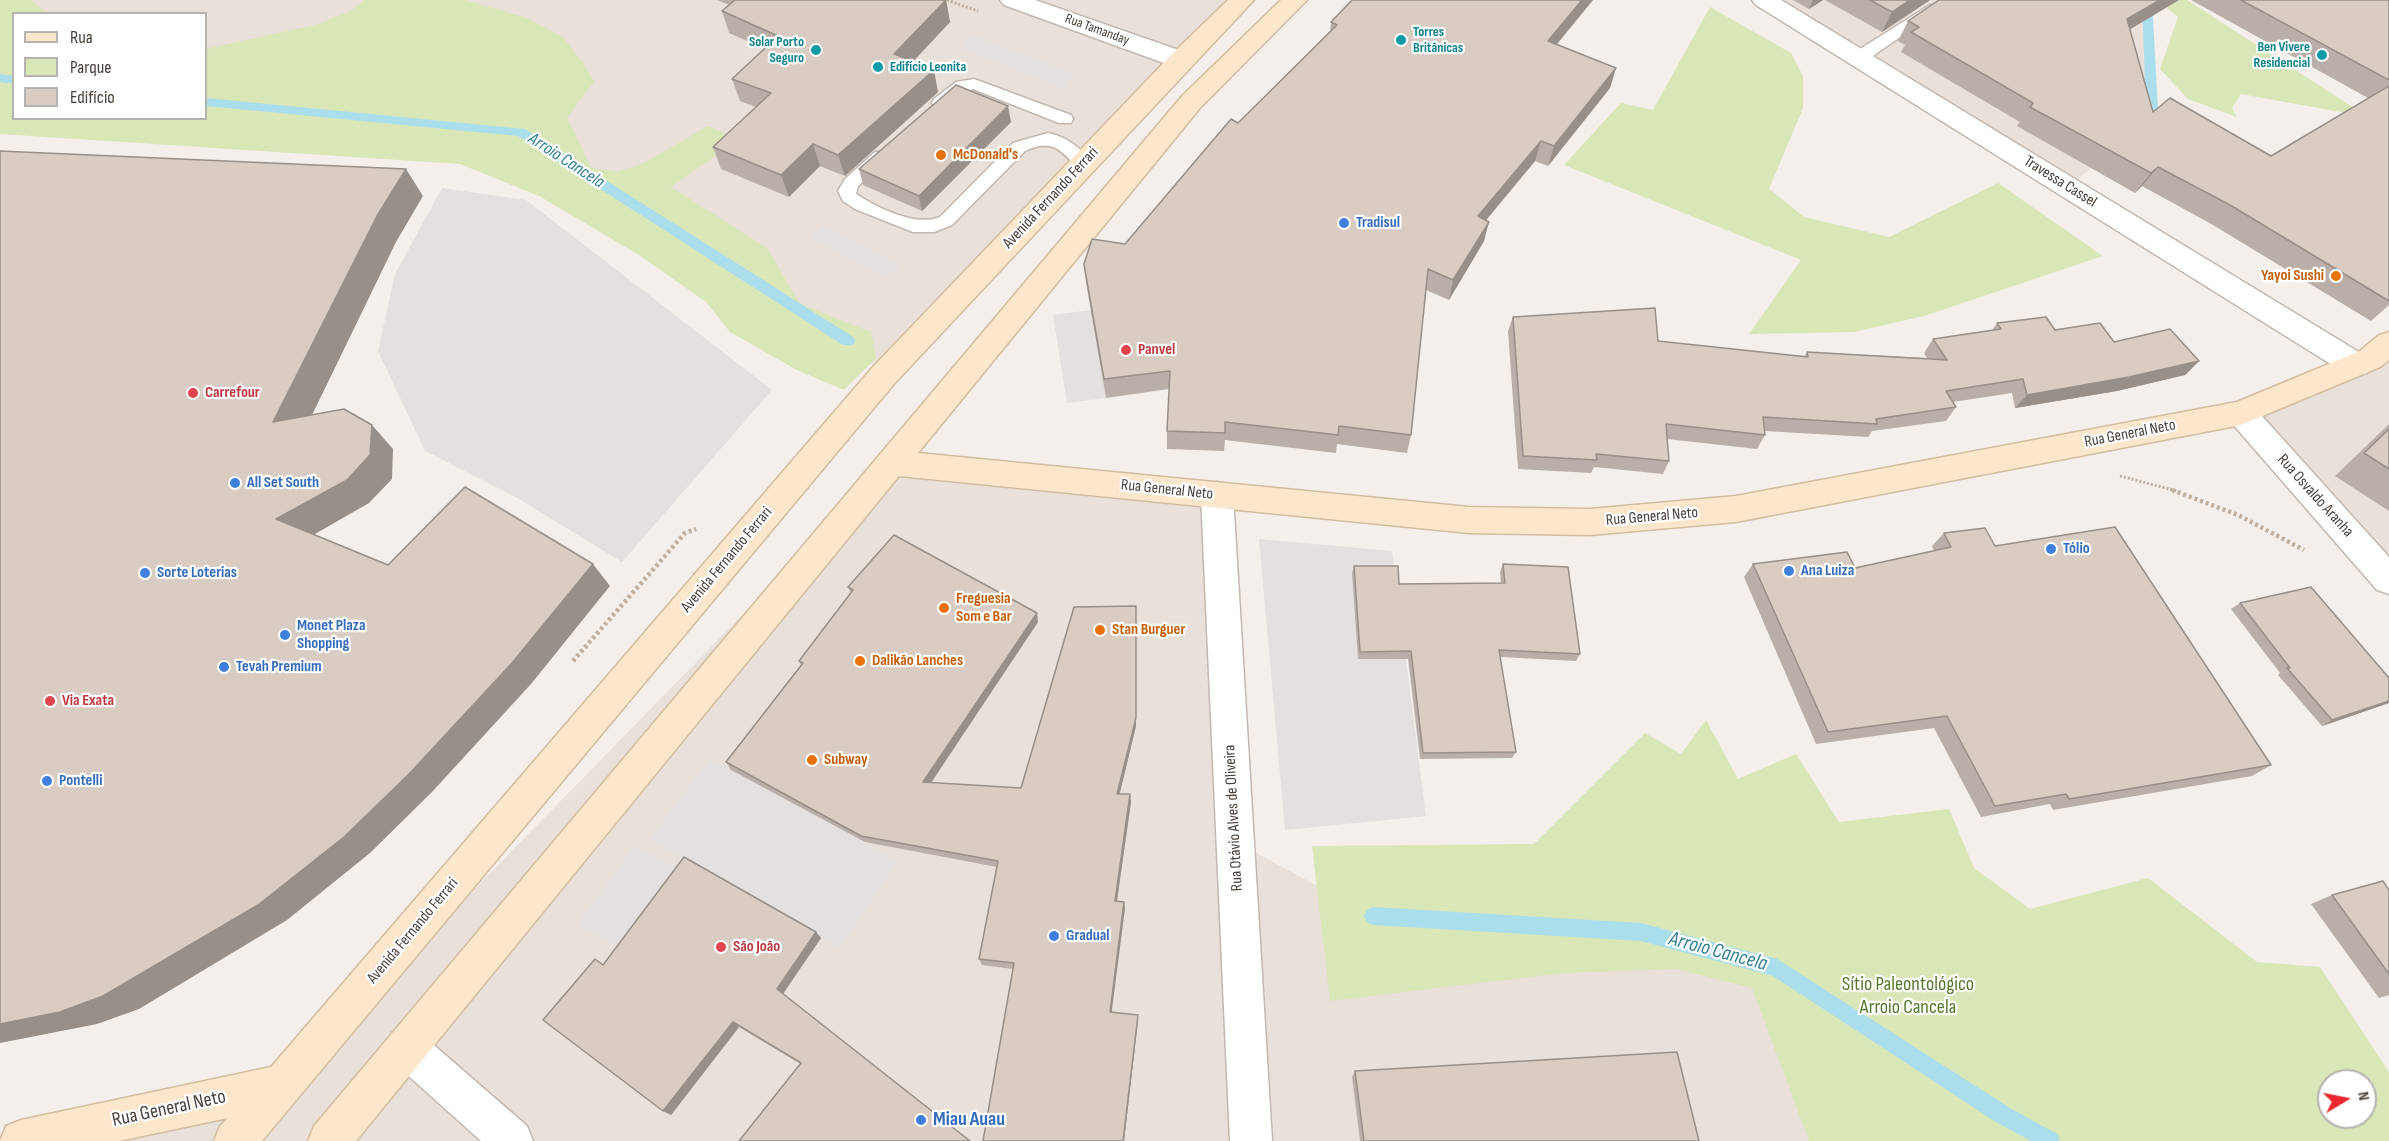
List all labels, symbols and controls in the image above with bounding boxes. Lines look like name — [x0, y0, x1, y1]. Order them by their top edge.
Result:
street label: Rua Tamanday — [1063, 11, 1131, 49]
legend — [12, 12, 207, 120]
place label: Torres Britânicas — [1413, 24, 1463, 56]
text: Rua — [70, 27, 93, 48]
marker: Torres Britânicas — [1394, 33, 1408, 47]
place label: Solar Porto Seguro — [749, 34, 804, 66]
place label: Ben Vivere Residencial — [2253, 39, 2310, 72]
marker: Solar Porto Seguro — [809, 43, 823, 57]
marker: Ben Vivere Residencial — [2315, 48, 2329, 62]
text: Parque — [70, 57, 111, 78]
place label: Edifício Leonita — [890, 59, 966, 75]
marker: Edifício Leonita — [871, 60, 885, 74]
text: Edifício — [70, 87, 115, 108]
water label: Arroio Cancela — [524, 128, 608, 194]
street label: Avenida Fernando Ferrari — [999, 143, 1103, 253]
place label: McDonald's — [953, 145, 1018, 165]
marker: McDonald's — [934, 148, 948, 162]
street label: Travessa Cassel — [2020, 152, 2100, 212]
place label: Tradisul — [1356, 213, 1400, 233]
marker: Tradisul — [1337, 216, 1351, 230]
place label: Yayoi Sushi — [2261, 266, 2324, 286]
marker: Yayoi Sushi — [2329, 269, 2343, 283]
place label: Panvel — [1138, 340, 1175, 360]
marker: Panvel — [1119, 343, 1133, 357]
place label: Carrefour — [205, 383, 260, 403]
marker: Carrefour — [186, 386, 200, 400]
street label: Rua General Neto — [2083, 416, 2177, 452]
street label: Rua Osvaldo Aranha — [2273, 451, 2357, 541]
place label: All Set South — [247, 473, 319, 493]
marker: All Set South — [228, 476, 242, 490]
street label: Rua General Neto — [1120, 476, 1214, 504]
street label: Avenida Fernando Ferrari — [677, 503, 777, 617]
street label: Rua General Neto — [1605, 503, 1699, 531]
place label: Tólio — [2063, 539, 2090, 559]
marker: Tólio — [2044, 542, 2058, 556]
place label: Ana Luiza — [1801, 561, 1854, 581]
place label: Sorte Loterias — [157, 563, 237, 583]
marker: Ana Luiza — [1782, 564, 1796, 578]
marker: Sorte Loterias — [138, 566, 152, 580]
place label: Freguesia Som e Bar — [956, 589, 1012, 627]
marker: Freguesia Som e Bar — [937, 601, 951, 615]
place label: Monet Plaza Shopping — [297, 616, 366, 654]
place label: Stan Burguer — [1112, 620, 1185, 640]
marker: Stan Burguer — [1093, 623, 1107, 637]
marker: Monet Plaza Shopping — [278, 628, 292, 642]
place label: Dalikão Lanches — [872, 651, 963, 671]
marker: Dalikão Lanches — [853, 654, 867, 668]
place label: Tevah Premium — [236, 657, 322, 677]
marker: Tevah Premium — [217, 660, 231, 674]
place label: Via Exata — [62, 691, 114, 711]
marker: Via Exata — [43, 694, 57, 708]
street label: Rua Otávio Alves de Oliveira — [1221, 744, 1247, 892]
place label: Subway — [824, 750, 868, 770]
marker: Subway — [805, 753, 819, 767]
place label: Pontelli — [59, 771, 102, 791]
marker: Pontelli — [40, 774, 54, 788]
street label: Avenida Fernando Ferrari — [363, 874, 463, 988]
place label: Gradual — [1066, 926, 1109, 946]
water label: Arroio Cancela — [1666, 927, 1770, 977]
marker: Gradual — [1047, 929, 1061, 943]
place label: São João — [733, 937, 780, 957]
marker: São João — [714, 940, 728, 954]
park label: Sítio Paleontológico Arroio Cancela — [1842, 973, 1974, 1020]
north arrow — [2317, 1069, 2377, 1129]
street label: Rua General Neto — [110, 1085, 228, 1133]
text: N — [2353, 1090, 2373, 1102]
place label: Miau Auau — [933, 1108, 1005, 1132]
marker: Miau Auau — [914, 1113, 928, 1127]

